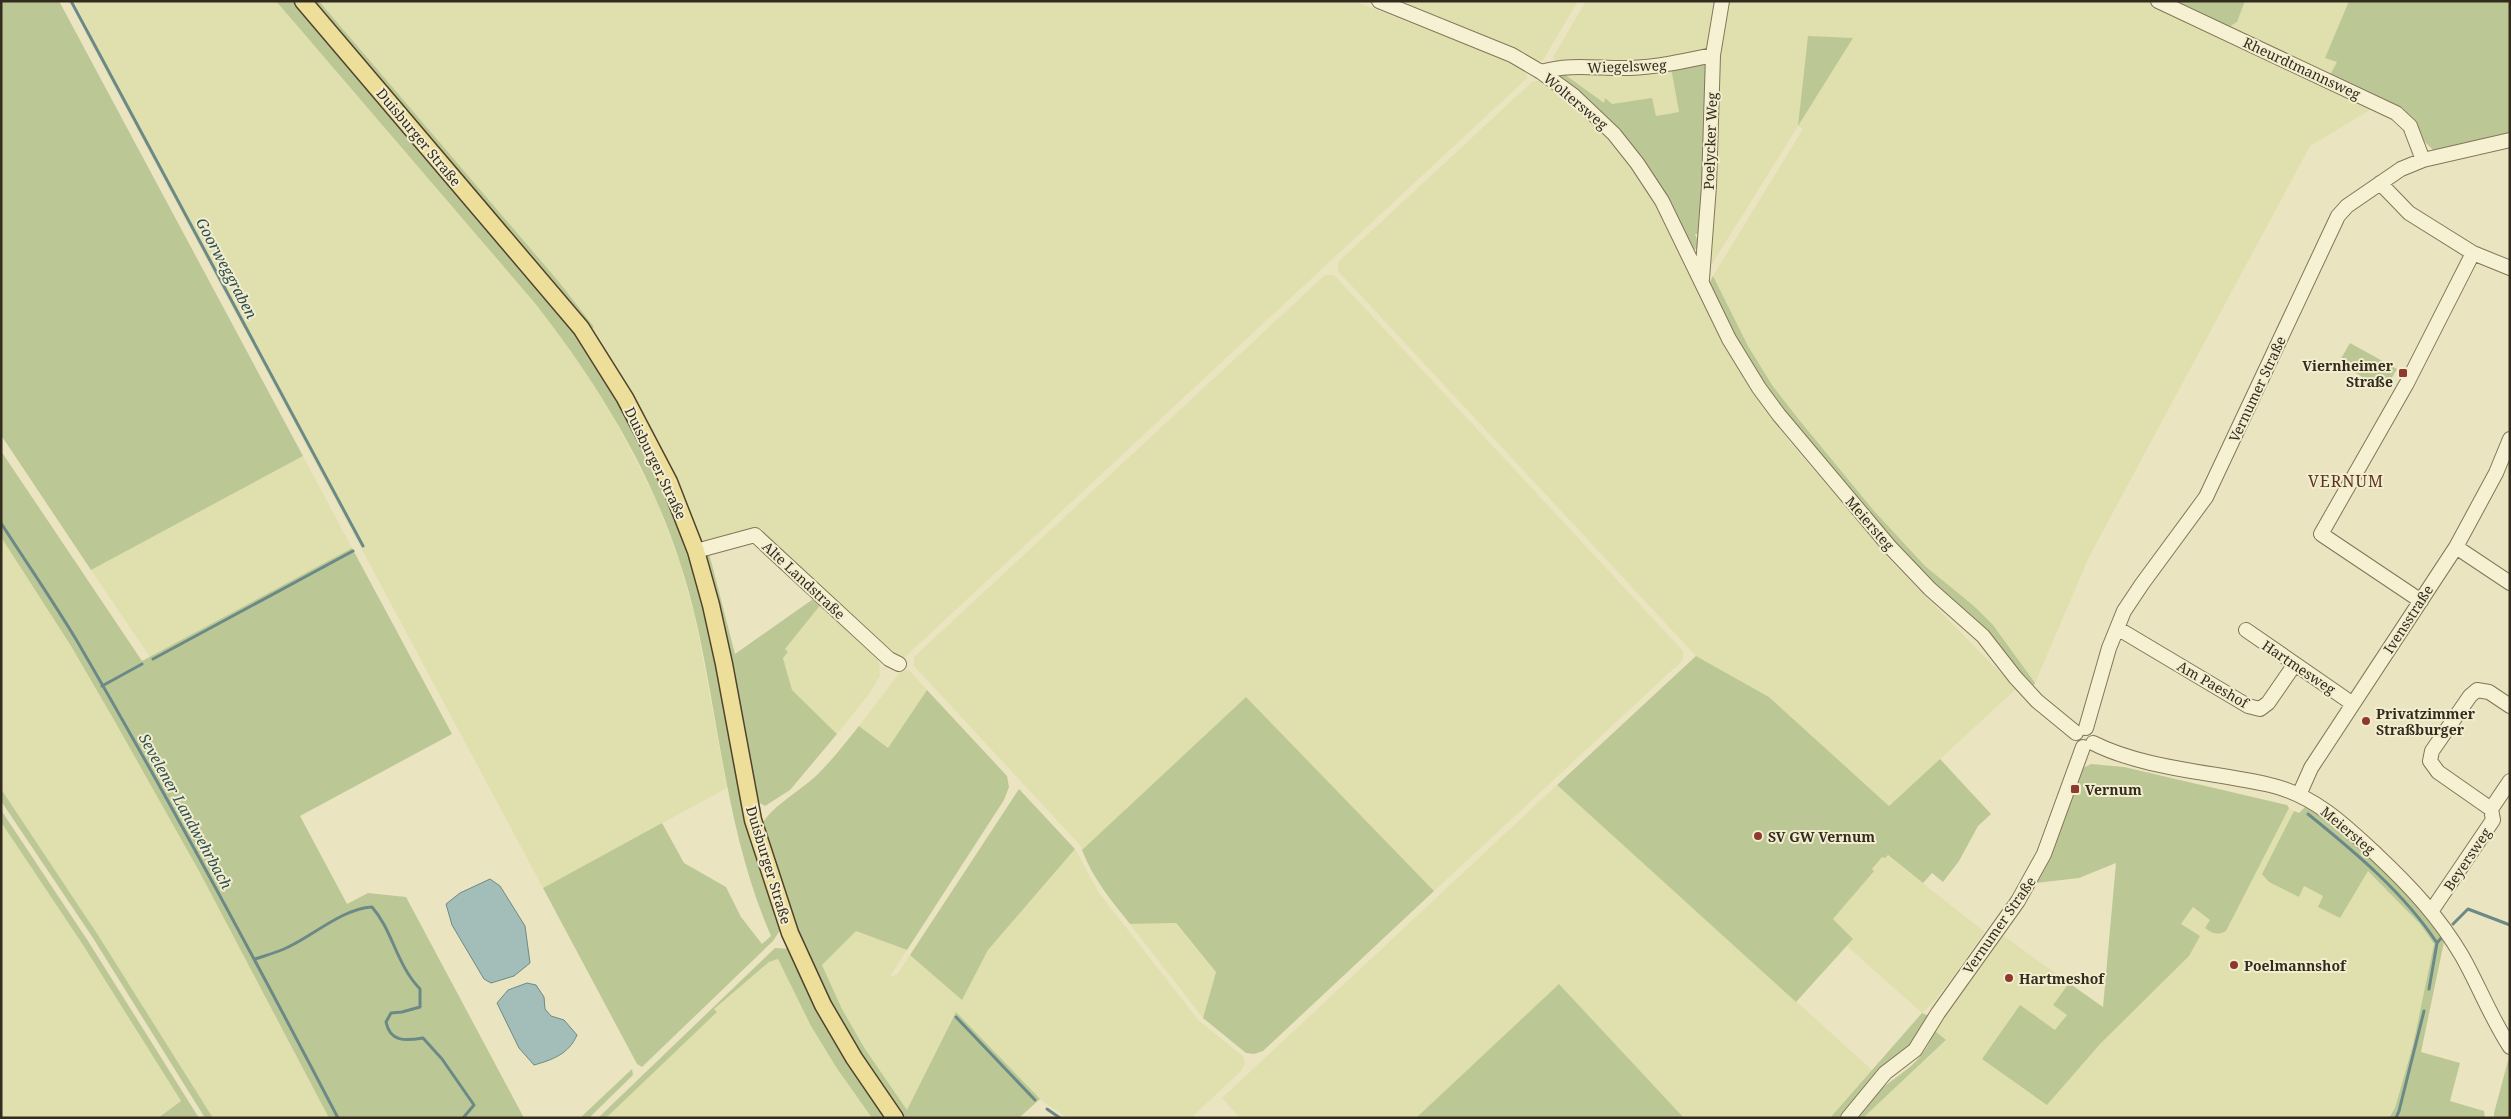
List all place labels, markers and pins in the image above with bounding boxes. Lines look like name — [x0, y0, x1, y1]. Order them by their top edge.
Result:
place label: Viernheimer Straße — [2302, 356, 2394, 391]
marker: Viernheimer Straße — [2397, 367, 2409, 379]
place label: Privatzimmer Straßburger — [2376, 704, 2476, 739]
marker: Privatzimmer Straßburger — [2360, 715, 2372, 727]
place label: Vernum — [2085, 780, 2142, 799]
marker: Vernum — [2069, 783, 2081, 795]
place label: SV GW Vernum — [1768, 827, 1875, 846]
marker: SV GW Vernum — [1752, 830, 1764, 842]
place label: Poelmannshof — [2244, 956, 2347, 975]
marker: Poelmannshof — [2228, 959, 2240, 971]
place label: Hartmeshof — [2019, 969, 2105, 988]
marker: Hartmeshof — [2003, 972, 2015, 984]

